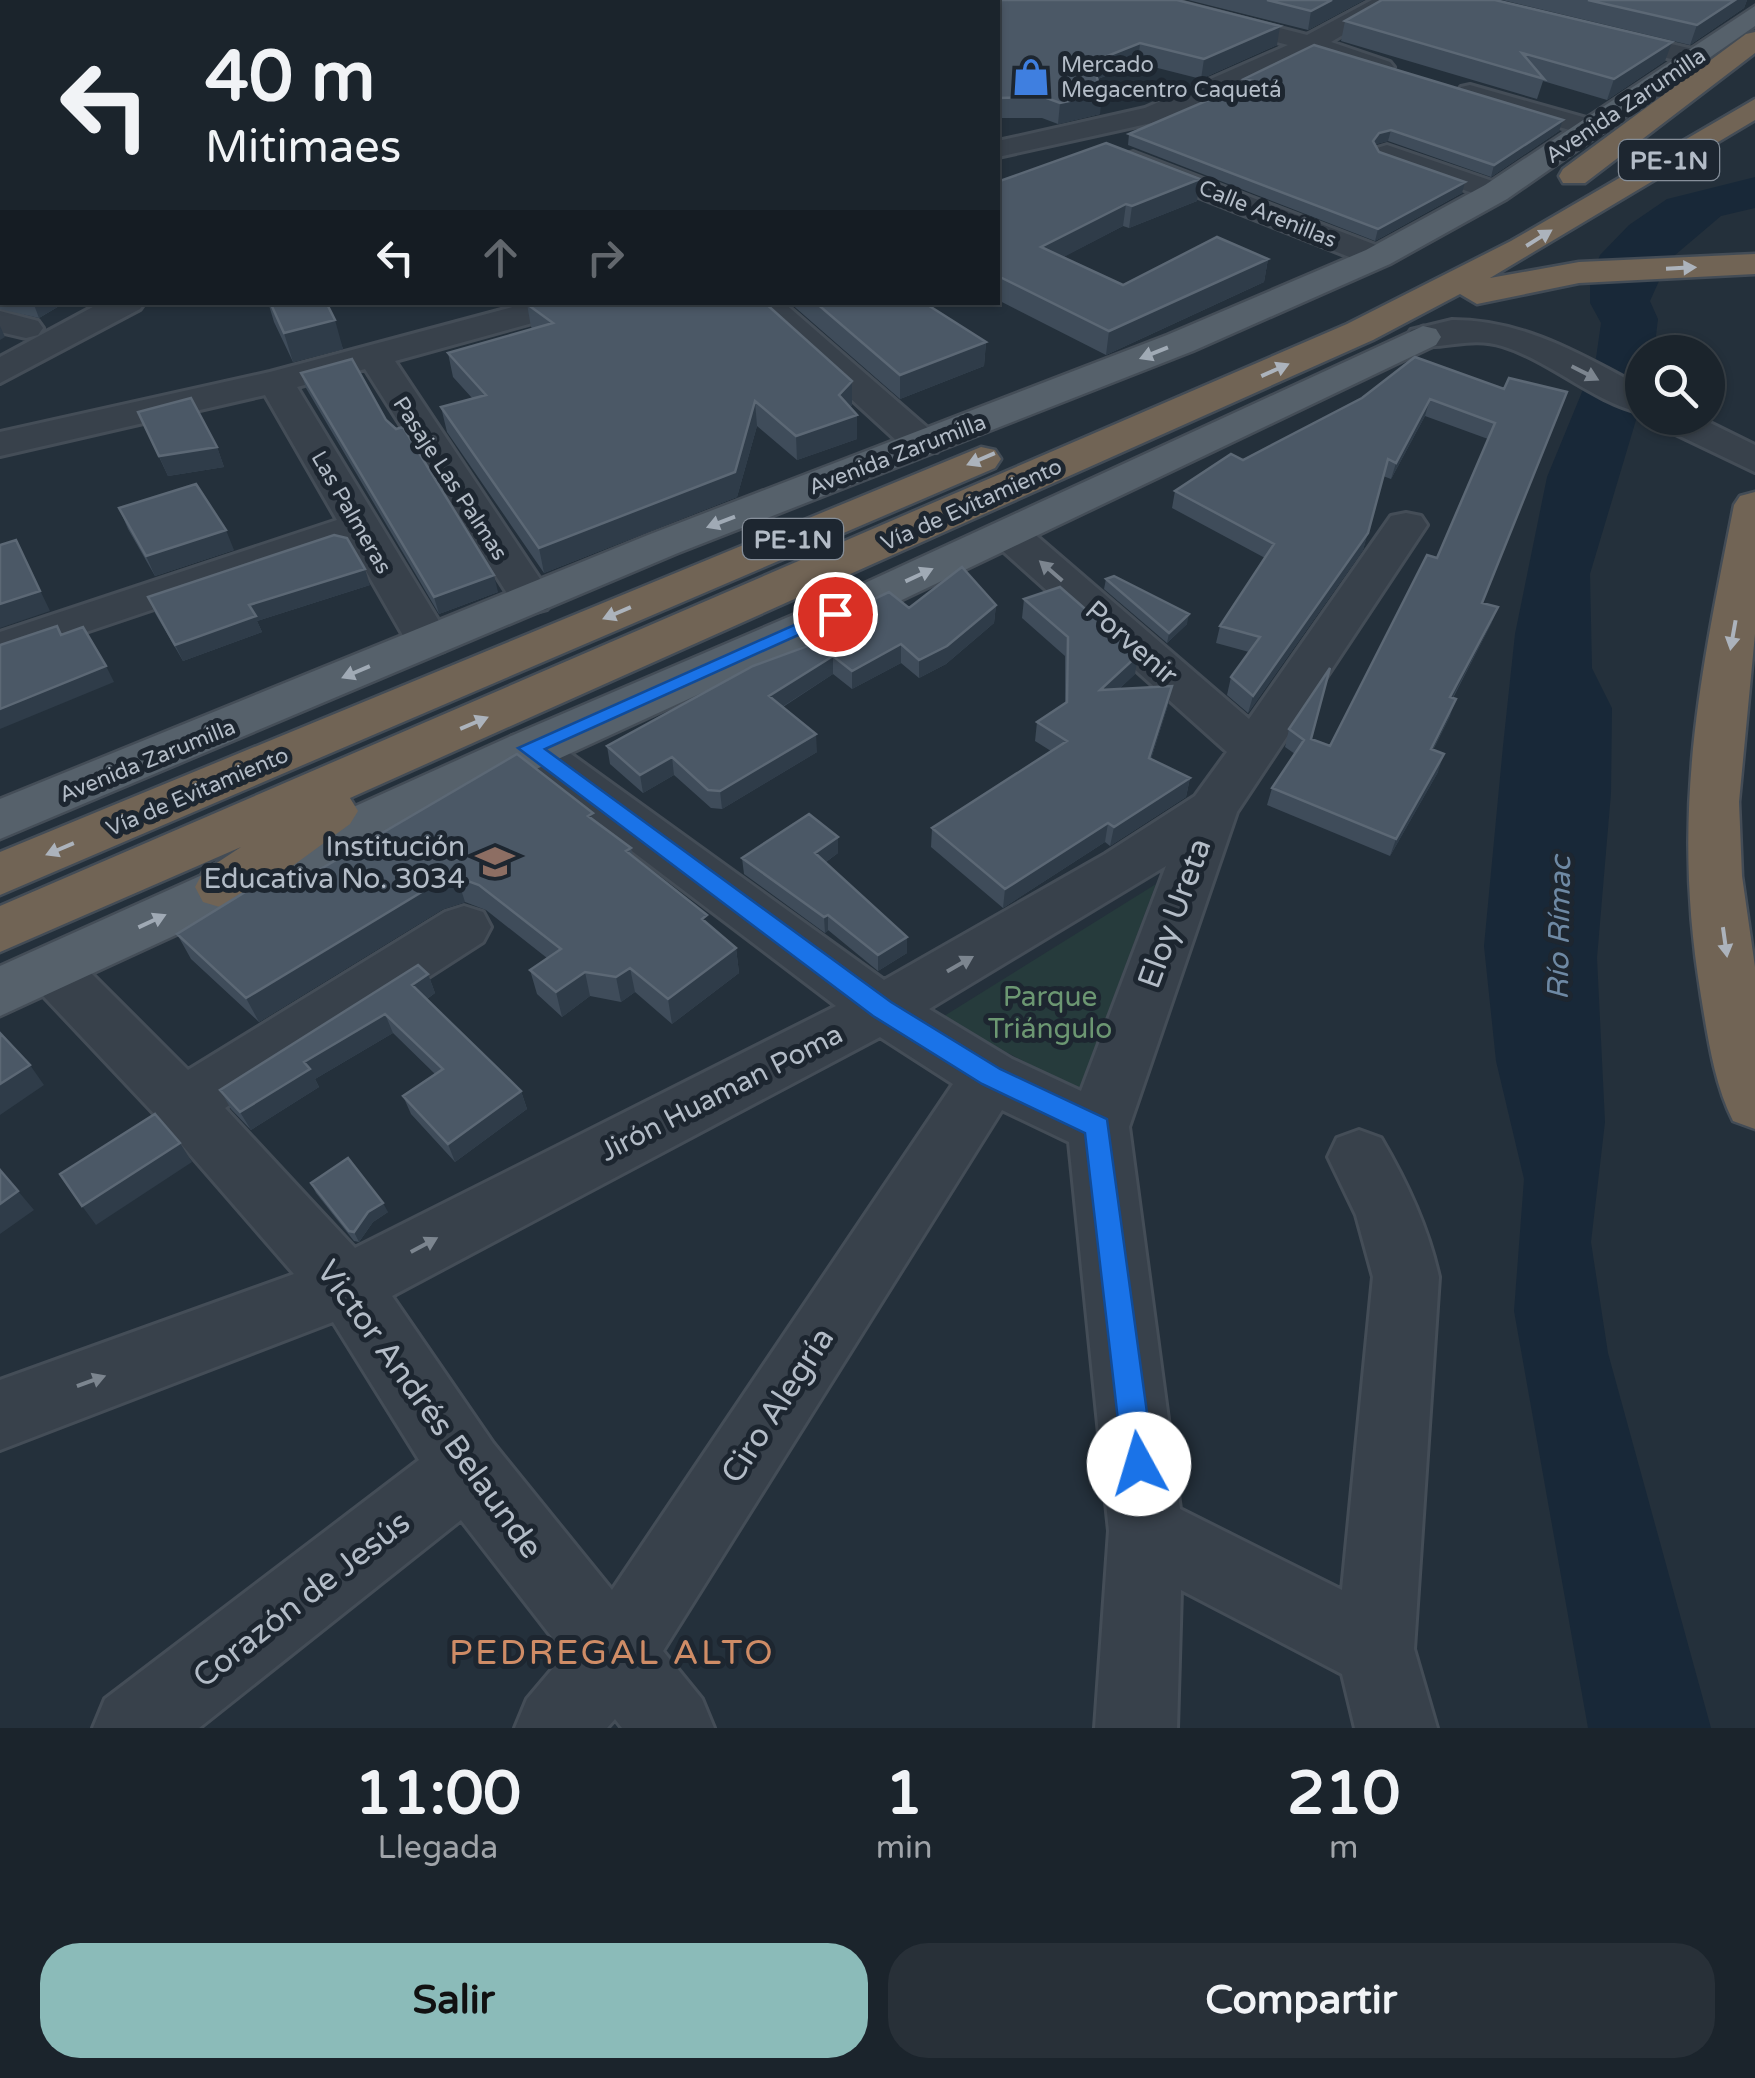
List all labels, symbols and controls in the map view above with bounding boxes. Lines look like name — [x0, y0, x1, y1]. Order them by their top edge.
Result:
text: 40 m — [205, 36, 375, 120]
icon: left — [40, 40, 170, 170]
street label: Avenida Zarumilla — [1541, 43, 1711, 169]
place label: Mercado Megacentro Caquetá — [1061, 52, 1282, 103]
shop icon: Mercado Megacentro Caquetá — [1010, 56, 1052, 98]
text: Mitimaes — [205, 121, 401, 175]
road number: PE-1N — [1619, 140, 1719, 180]
street label: Calle Arenillas — [1195, 174, 1340, 253]
one-way arrow — [1525, 229, 1553, 247]
icon: left — [368, 230, 423, 285]
icon: ahead — [473, 230, 528, 285]
icon: right — [578, 230, 633, 285]
one-way arrow — [1665, 260, 1697, 276]
map controls — [1625, 335, 1725, 435]
button: search — [1625, 335, 1725, 435]
one-way arrow — [1139, 345, 1169, 361]
one-way arrow — [1260, 362, 1290, 378]
one-way arrow — [1570, 364, 1599, 381]
street label: Pasaje Las Palmas — [388, 392, 513, 565]
street label: Avenida Zarumilla — [805, 409, 990, 501]
street label: Las Palmeras — [306, 447, 397, 578]
one-way arrow — [966, 451, 996, 467]
street label: Vía de Evitamiento — [877, 453, 1066, 556]
one-way arrow — [706, 514, 736, 530]
road number: PE-1N — [743, 519, 843, 559]
one-way arrow — [1038, 560, 1063, 582]
one-way arrow — [905, 567, 934, 584]
pin — [793, 572, 878, 657]
icon: arrive — [808, 587, 863, 642]
street label: Porvenir — [1078, 593, 1185, 692]
one-way arrow — [602, 606, 632, 622]
one-way arrow — [1725, 620, 1740, 652]
one-way arrow — [341, 664, 371, 680]
street label: Avenida Zarumilla — [56, 714, 239, 808]
one-way arrow — [459, 715, 489, 731]
street label: Vía de Evitamiento — [102, 742, 292, 842]
place label: Institución Educativa No. 3034 — [203, 830, 465, 896]
street label: Eloy Ureta — [1130, 833, 1220, 994]
school or university icon: Institución Educativa No. 3034 — [474, 841, 516, 883]
one-way arrow — [45, 842, 75, 858]
water label: Río Rímac — [1540, 853, 1579, 1000]
one-way arrow — [138, 913, 167, 930]
one-way arrow — [1718, 927, 1734, 959]
one-way arrow — [946, 956, 974, 973]
park label: Parque Triángulo — [988, 980, 1112, 1046]
street label: Jirón Huaman Poma — [594, 1017, 849, 1169]
one-way arrow — [410, 1237, 439, 1254]
street label: Victor Andrés Belaunde — [308, 1253, 550, 1566]
street label: Ciro Alegría — [713, 1321, 842, 1491]
one-way arrow — [77, 1373, 107, 1388]
position arrow — [1087, 1412, 1191, 1516]
street label: Corazón de Jesús — [186, 1503, 418, 1696]
district label: PEDREGAL ALTO — [449, 1632, 775, 1674]
text: 11:00 — [355, 1758, 521, 1830]
text: 1 — [885, 1758, 923, 1830]
text: 210 — [1287, 1758, 1400, 1830]
text: Llegada — [377, 1829, 498, 1867]
text: min — [876, 1829, 933, 1867]
text: m — [1329, 1829, 1358, 1867]
button: Salir — [40, 1943, 868, 2058]
button: Compartir — [888, 1943, 1715, 2058]

